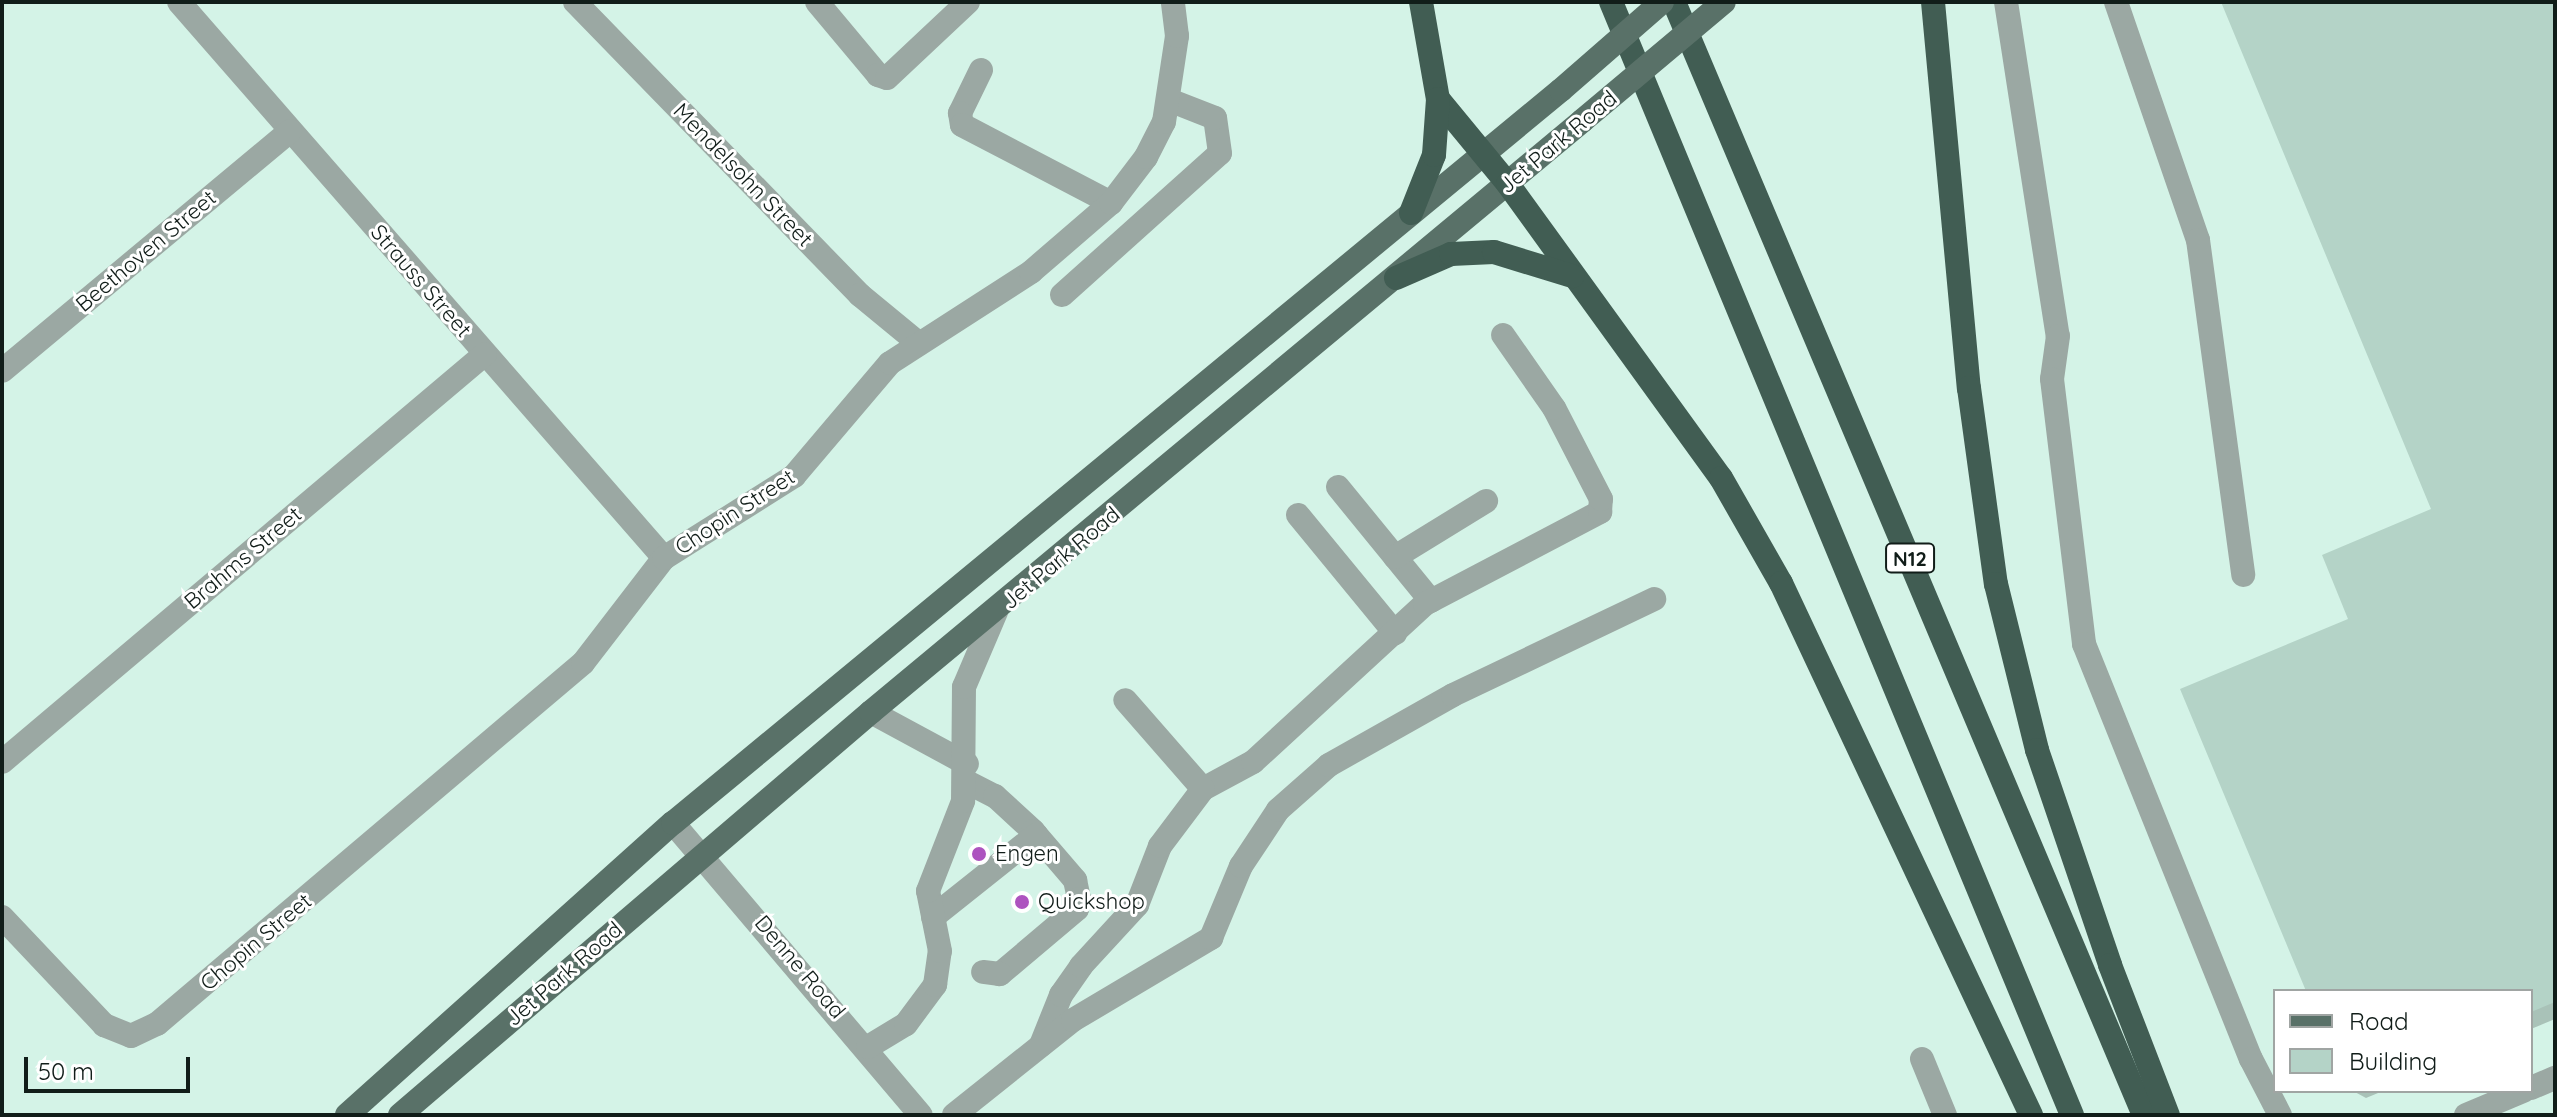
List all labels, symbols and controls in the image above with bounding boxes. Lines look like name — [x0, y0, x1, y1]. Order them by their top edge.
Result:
street label: Jet Park Road — [1494, 85, 1622, 199]
street label: Mendelsohn Street — [668, 98, 818, 252]
street label: Beethoven Street — [70, 185, 222, 317]
street label: Strauss Street — [365, 219, 477, 343]
street label: Chopin Street — [670, 464, 800, 560]
street label: Brahms Street — [179, 501, 307, 615]
street label: Jet Park Road — [997, 501, 1125, 615]
road number: N12 — [1884, 542, 1936, 574]
place label: Engen — [995, 841, 1059, 867]
marker: Engen — [970, 845, 988, 863]
street label: Chopin Street — [195, 888, 317, 996]
place label: Quickshop — [1038, 889, 1145, 915]
marker: Quickshop — [1013, 893, 1031, 911]
street label: Denne Road — [749, 910, 851, 1024]
street label: Jet Park Road — [500, 916, 628, 1032]
legend — [2273, 989, 2533, 1093]
text: Road — [2349, 1006, 2409, 1036]
scale bar — [28, 1041, 194, 1091]
text: Building — [2349, 1046, 2437, 1076]
text: 50 m — [38, 1056, 94, 1086]

